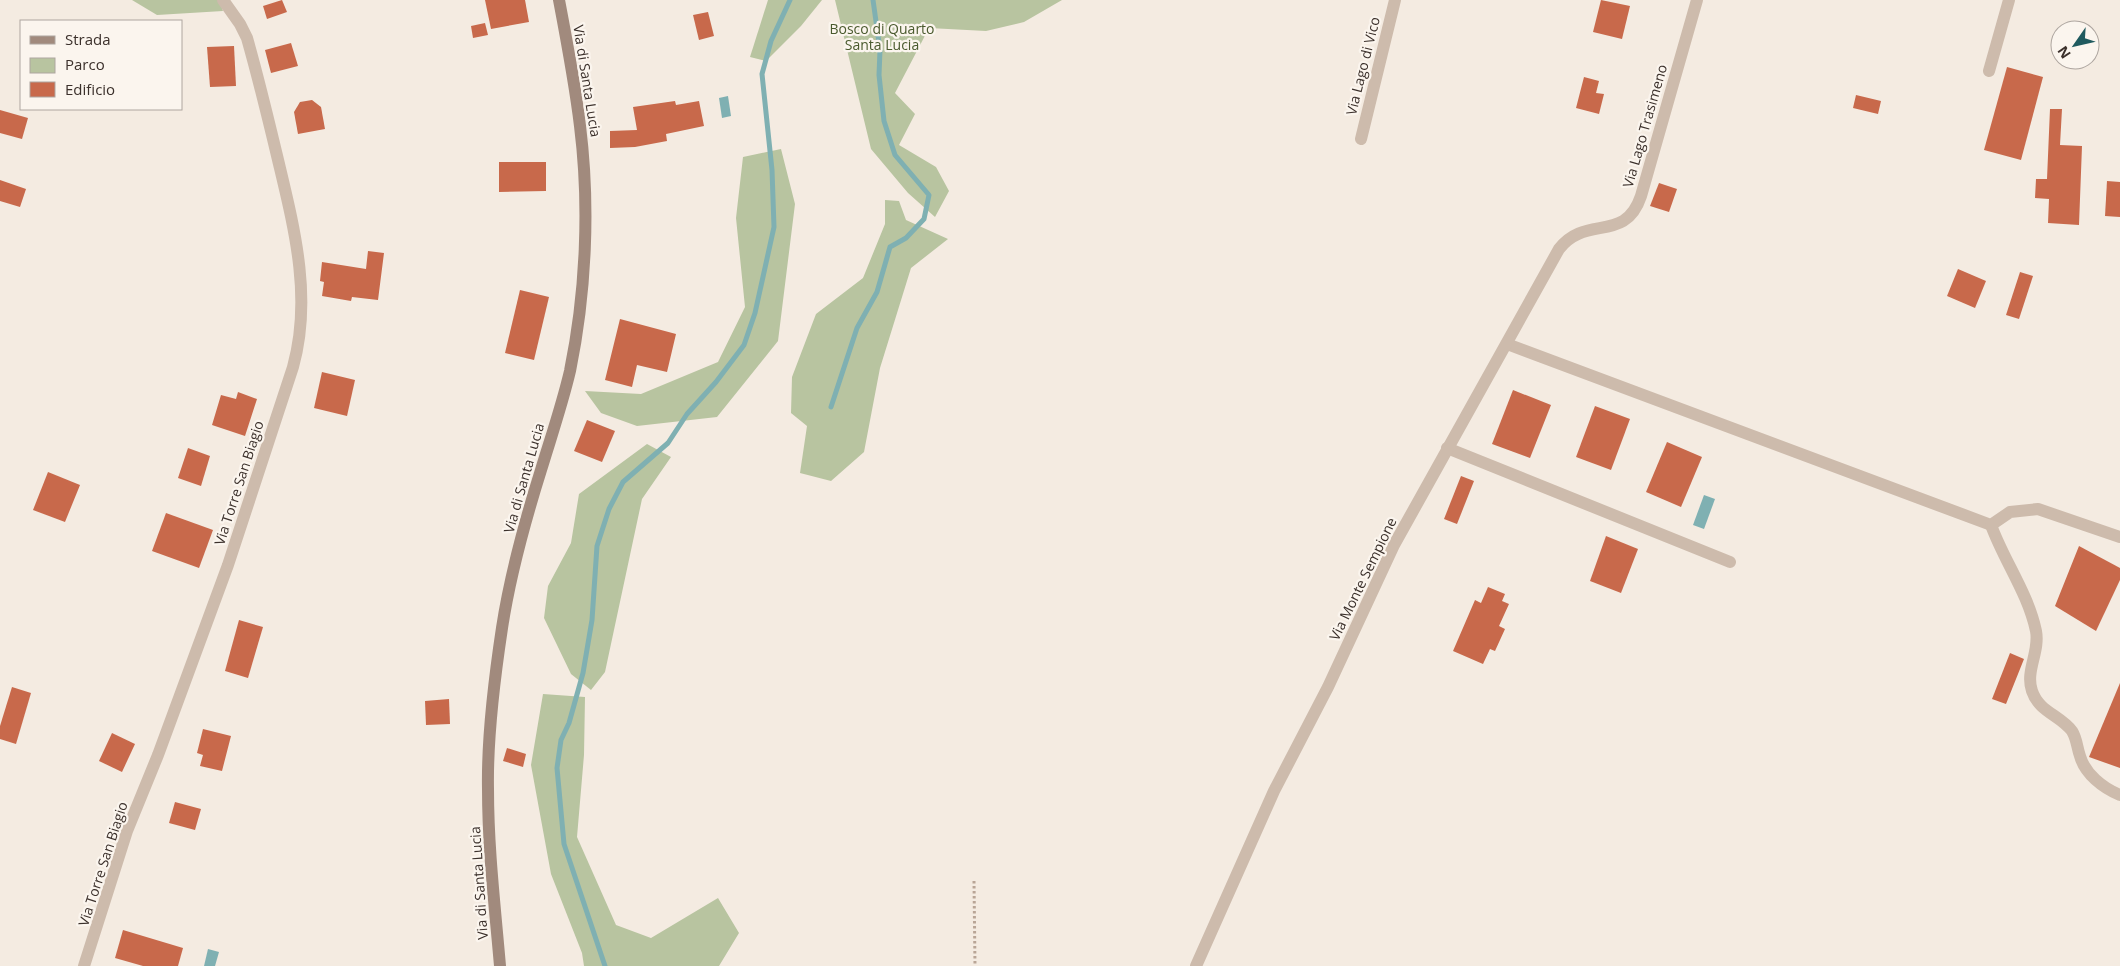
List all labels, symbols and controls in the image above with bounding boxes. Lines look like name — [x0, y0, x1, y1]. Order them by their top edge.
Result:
street label: Via Lago di Vico — [1341, 15, 1384, 117]
park label: Bosco di Quarto Santa Lucia — [829, 19, 935, 54]
legend — [20, 20, 182, 110]
north arrow — [2050, 20, 2100, 70]
street label: Via di Santa Lucia — [569, 23, 606, 138]
text: Strada — [65, 29, 111, 49]
text: N — [2053, 43, 2075, 63]
text: Parco — [65, 54, 105, 74]
street label: Via Lago Trasimeno — [1618, 62, 1671, 190]
text: Edificio — [65, 79, 115, 99]
street label: Via Torre San Biagio — [209, 418, 268, 548]
street label: Via di Santa Lucia — [499, 421, 548, 535]
street label: Via Monte Sempione — [1324, 514, 1401, 644]
street label: Via Torre San Biagio — [73, 799, 132, 929]
street label: Via di Santa Lucia — [465, 826, 492, 940]

